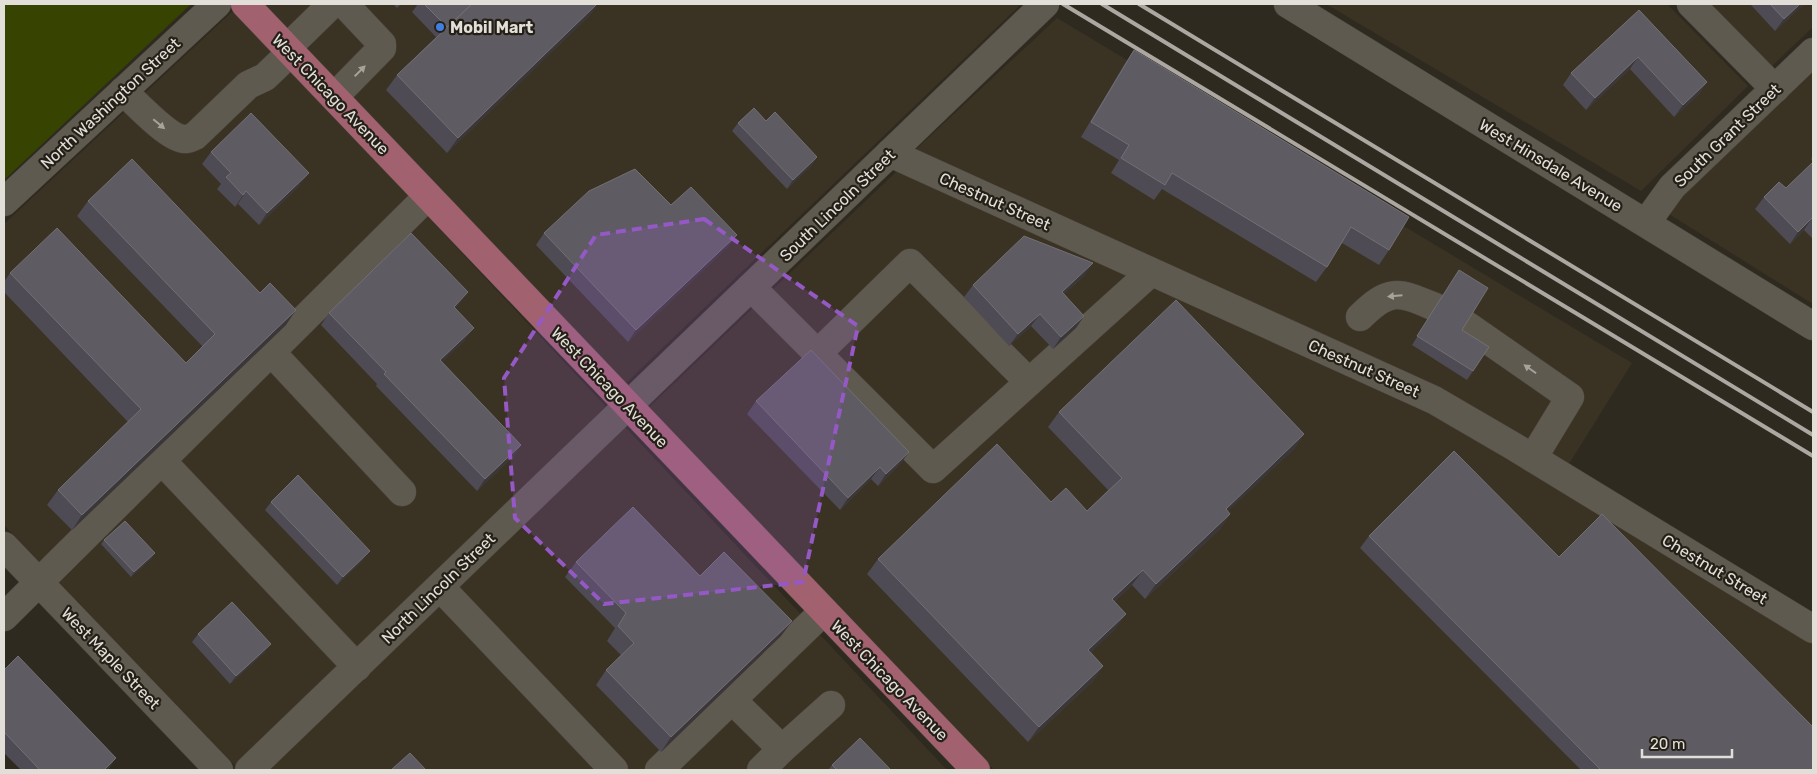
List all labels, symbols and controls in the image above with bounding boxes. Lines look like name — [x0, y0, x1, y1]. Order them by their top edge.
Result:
place label: Mobil Mart — [450, 18, 534, 37]
marker: Mobil Mart — [434, 21, 446, 33]
street label: West Chicago Avenue — [268, 30, 393, 159]
street label: North Washington Street — [37, 34, 184, 173]
one-way arrow — [353, 65, 365, 77]
street label: South Grant Street — [1670, 80, 1784, 191]
street label: West Hinsdale Avenue — [1476, 115, 1626, 216]
one-way arrow — [152, 118, 165, 129]
street label: South Lincoln Street — [776, 145, 899, 265]
street label: Chestnut Street — [936, 168, 1053, 234]
one-way arrow — [1387, 293, 1403, 301]
street label: West Chicago Avenue — [547, 323, 672, 452]
street label: Chestnut Street — [1305, 335, 1422, 401]
one-way arrow — [1524, 364, 1537, 375]
street label: North Lincoln Street — [378, 529, 499, 648]
street label: Chestnut Street — [1659, 531, 1771, 608]
street label: West Maple Street — [57, 604, 164, 713]
street label: West Chicago Avenue — [827, 616, 952, 745]
scale bar — [1642, 726, 1732, 758]
text: 20 m — [1650, 735, 1685, 753]

